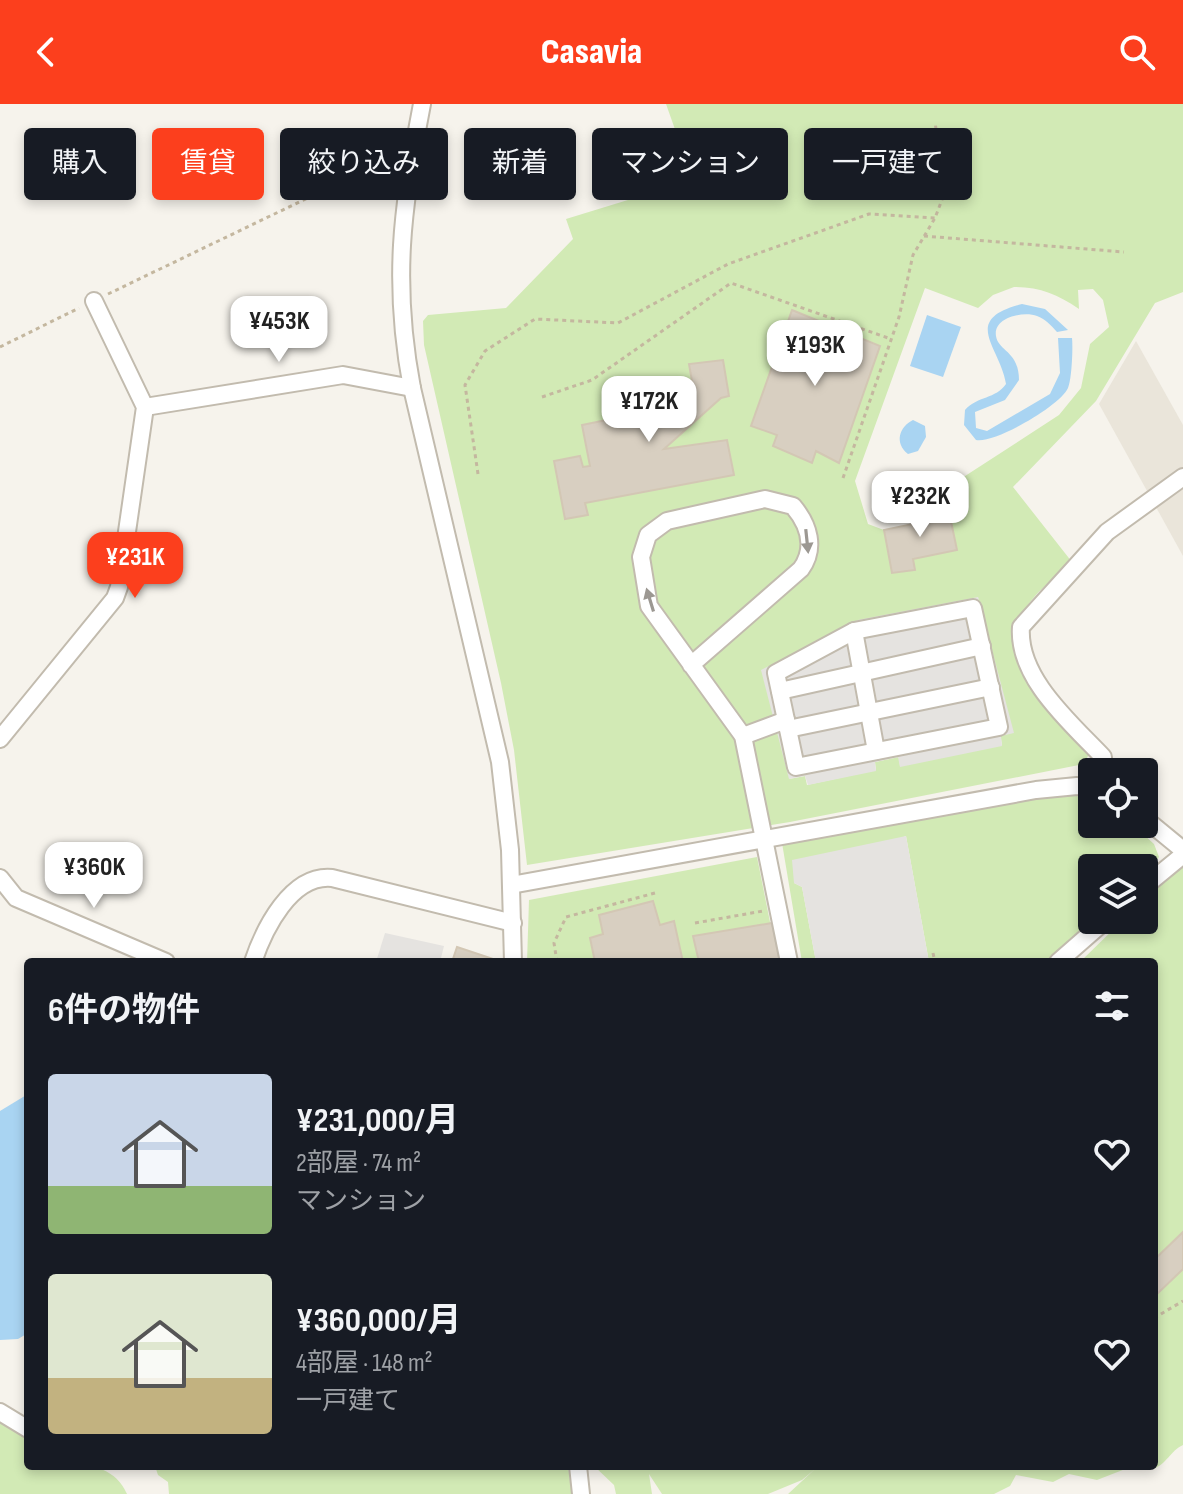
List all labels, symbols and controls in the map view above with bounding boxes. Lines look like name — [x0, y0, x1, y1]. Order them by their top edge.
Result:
icon: back — [24, 30, 68, 74]
icon: search — [1115, 30, 1159, 74]
text: Casavia — [541, 31, 642, 74]
chip: 購入 — [24, 128, 136, 200]
chip: 賃貸 — [152, 128, 264, 200]
chip: 絞り込み — [280, 128, 448, 200]
chip: 新着 — [464, 128, 576, 200]
chip: マンション — [592, 128, 788, 200]
chip: 一戸建て — [804, 128, 972, 200]
pin: ¥453K — [223, 296, 335, 364]
text: ¥453K — [249, 306, 309, 337]
pin: ¥193K — [759, 320, 871, 388]
text: ¥193K — [785, 330, 845, 361]
pin: ¥172K — [593, 376, 705, 444]
text: ¥172K — [620, 386, 678, 417]
pin: ¥232K — [864, 471, 976, 539]
text: ¥232K — [890, 481, 950, 512]
one-way arrow — [801, 528, 814, 553]
pin: ¥231K — [79, 532, 191, 600]
text: ¥231K — [105, 542, 165, 573]
one-way arrow — [643, 588, 656, 612]
map controls — [1078, 758, 1158, 934]
button: locate — [1078, 758, 1158, 838]
pin: ¥360K — [38, 842, 150, 910]
text: ¥360K — [63, 852, 125, 883]
button: layers — [1078, 854, 1158, 934]
icon: filters — [1090, 984, 1134, 1028]
text: 6件の物件 — [48, 990, 200, 1031]
text: ¥231,000/月 — [296, 1100, 459, 1141]
icon: home — [112, 1106, 208, 1202]
icon: heart — [1090, 1132, 1134, 1176]
text: 2部屋 · 74 m² — [296, 1148, 421, 1179]
text: マンション — [296, 1186, 426, 1217]
text: ¥360,000/月 — [296, 1300, 462, 1341]
icon: home — [112, 1306, 208, 1402]
icon: heart — [1090, 1332, 1134, 1376]
text: 4部屋 · 148 m² — [296, 1348, 433, 1379]
text: 一戸建て — [296, 1386, 400, 1417]

